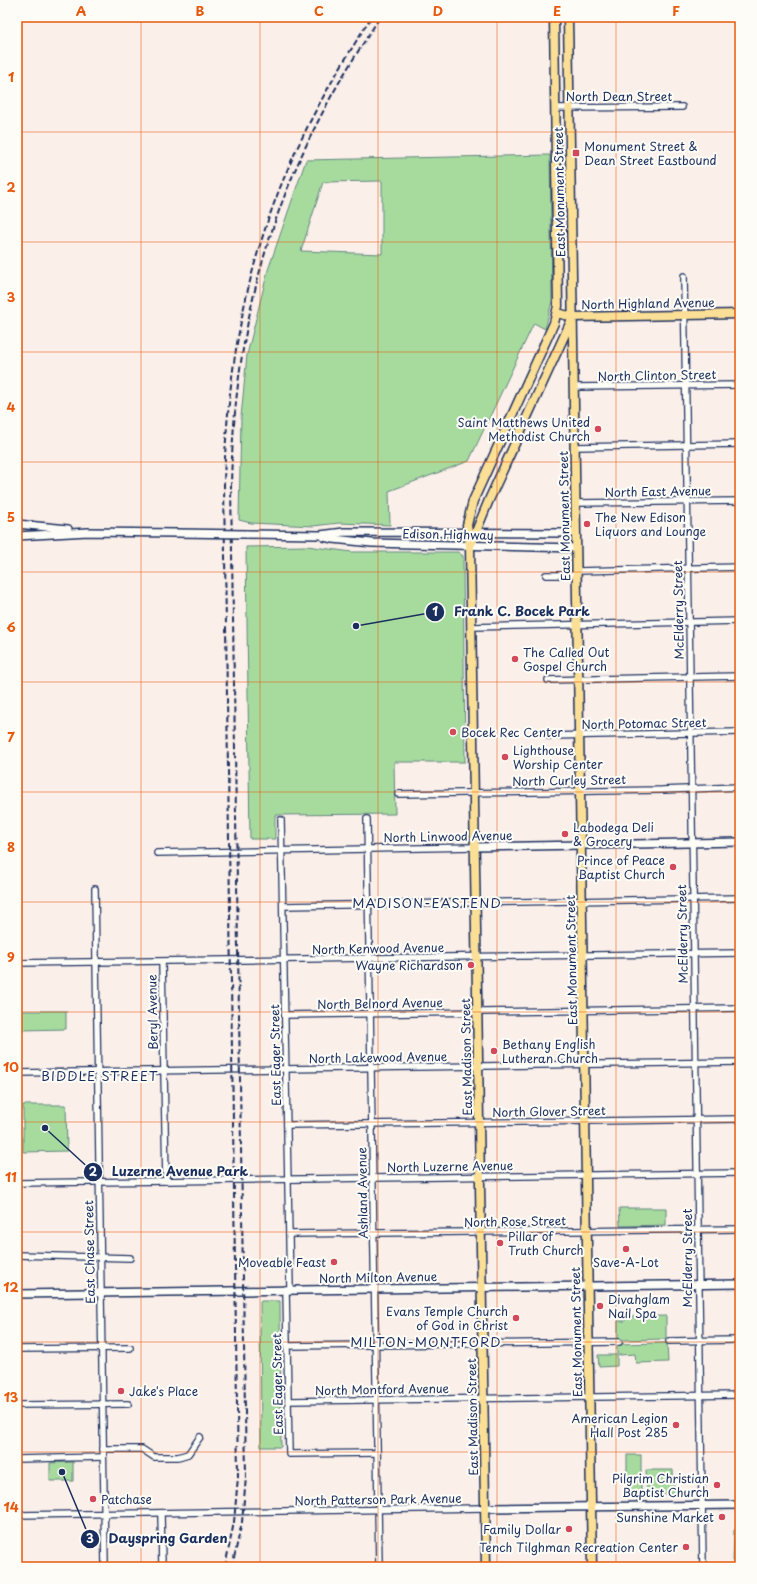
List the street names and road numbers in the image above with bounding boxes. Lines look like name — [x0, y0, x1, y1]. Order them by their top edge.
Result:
street label: North Dean Street — [566, 87, 672, 105]
street label: East Monument Street — [549, 127, 569, 257]
street label: North Highland Avenue — [581, 293, 715, 313]
street label: North Clinton Street — [597, 365, 717, 385]
street label: East Monument Street — [554, 451, 574, 581]
street label: North East Avenue — [605, 481, 712, 501]
street label: Edison Highway — [402, 524, 494, 544]
street label: McElderry Street — [668, 560, 688, 660]
street label: North Potomac Street — [581, 713, 707, 733]
street label: North Curley Street — [512, 770, 626, 790]
street label: North Linwood Avenue — [383, 826, 513, 846]
street label: McElderry Street — [672, 884, 692, 984]
street label: East Monument Street — [561, 895, 581, 1025]
street label: North Kenwood Avenue — [312, 938, 445, 958]
street label: Beryl Avenue — [142, 974, 162, 1050]
street label: North Belnord Avenue — [317, 993, 443, 1013]
street label: East Madison Street — [456, 998, 476, 1116]
street label: East Eager Street — [265, 1004, 285, 1106]
street label: North Lakewood Avenue — [309, 1047, 448, 1067]
street label: North Glover Street — [492, 1101, 606, 1121]
street label: Ashland Avenue — [352, 1146, 372, 1239]
street label: North Luzerne Avenue — [387, 1156, 514, 1176]
street label: East Chase Street — [79, 1200, 99, 1304]
street label: McElderry Street — [678, 1208, 696, 1308]
street label: North Rose Street — [464, 1211, 566, 1231]
street label: North Milton Avenue — [319, 1267, 438, 1287]
street label: East Monument Street — [566, 1267, 586, 1397]
street label: East Eager Street — [267, 1333, 287, 1435]
street label: East Madison Street — [462, 1358, 482, 1476]
street label: North Montford Avenue — [315, 1379, 450, 1399]
street label: North Patterson Park Avenue — [294, 1489, 462, 1509]

